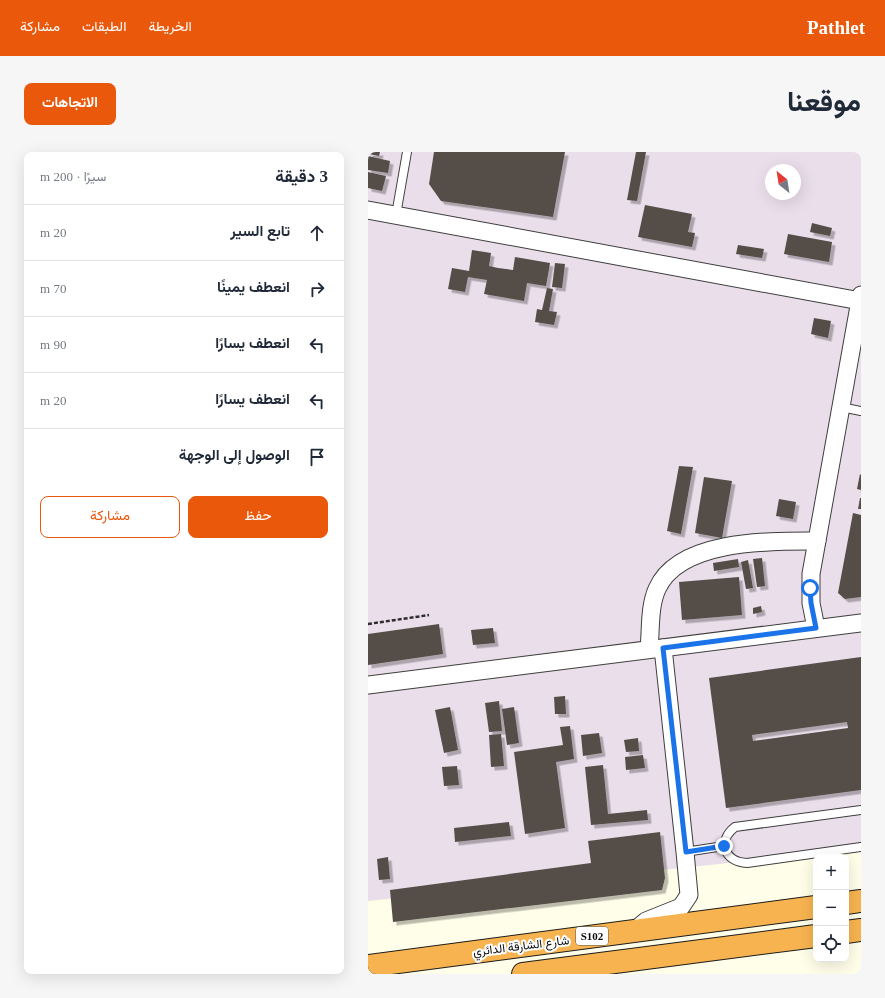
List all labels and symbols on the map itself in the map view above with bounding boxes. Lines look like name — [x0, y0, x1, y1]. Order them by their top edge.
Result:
north arrow — [765, 164, 801, 200]
route start — [801, 579, 819, 597]
route end — [715, 837, 733, 855]
road number: S102 — [576, 927, 608, 945]
street label: شارع الشارقة الدائري — [472, 933, 570, 962]

